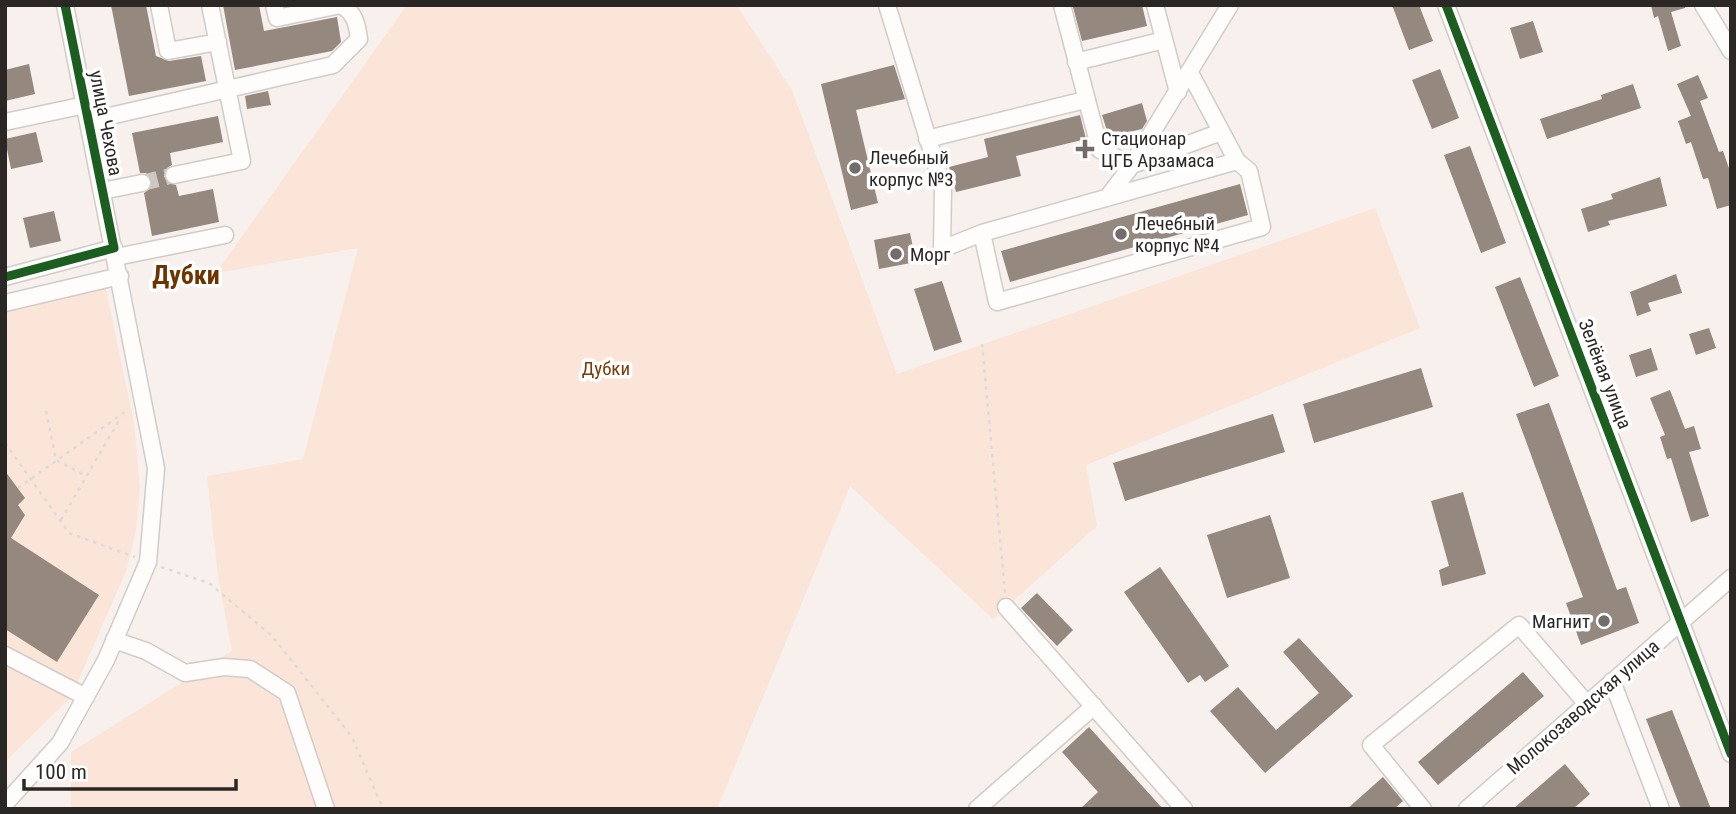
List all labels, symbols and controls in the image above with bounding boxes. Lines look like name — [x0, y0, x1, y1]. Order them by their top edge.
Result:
street label: улица Чехова — [85, 68, 127, 178]
place label: Стационар ЦГБ Арзамаса — [1101, 127, 1214, 172]
marker: Стационар ЦГБ Арзамаса — [1075, 139, 1095, 159]
place label: Лечебный корпус №3 — [869, 146, 954, 191]
marker: Лечебный корпус №3 — [847, 160, 863, 176]
place label: Лечебный корпус №4 — [1135, 212, 1220, 257]
marker: Лечебный корпус №4 — [1113, 226, 1129, 242]
place label: Морг — [910, 243, 950, 266]
marker: Морг — [888, 246, 904, 262]
district label: Дубки — [152, 260, 220, 290]
street label: Зелёная улица — [1574, 316, 1636, 432]
park label: Дубки — [582, 357, 630, 380]
place label: Магнит — [1532, 610, 1590, 633]
marker: Магнит — [1596, 613, 1612, 629]
street label: Молокозаводская улица — [1502, 635, 1664, 779]
scale bar — [24, 748, 236, 792]
text: 100 m — [35, 760, 87, 784]

